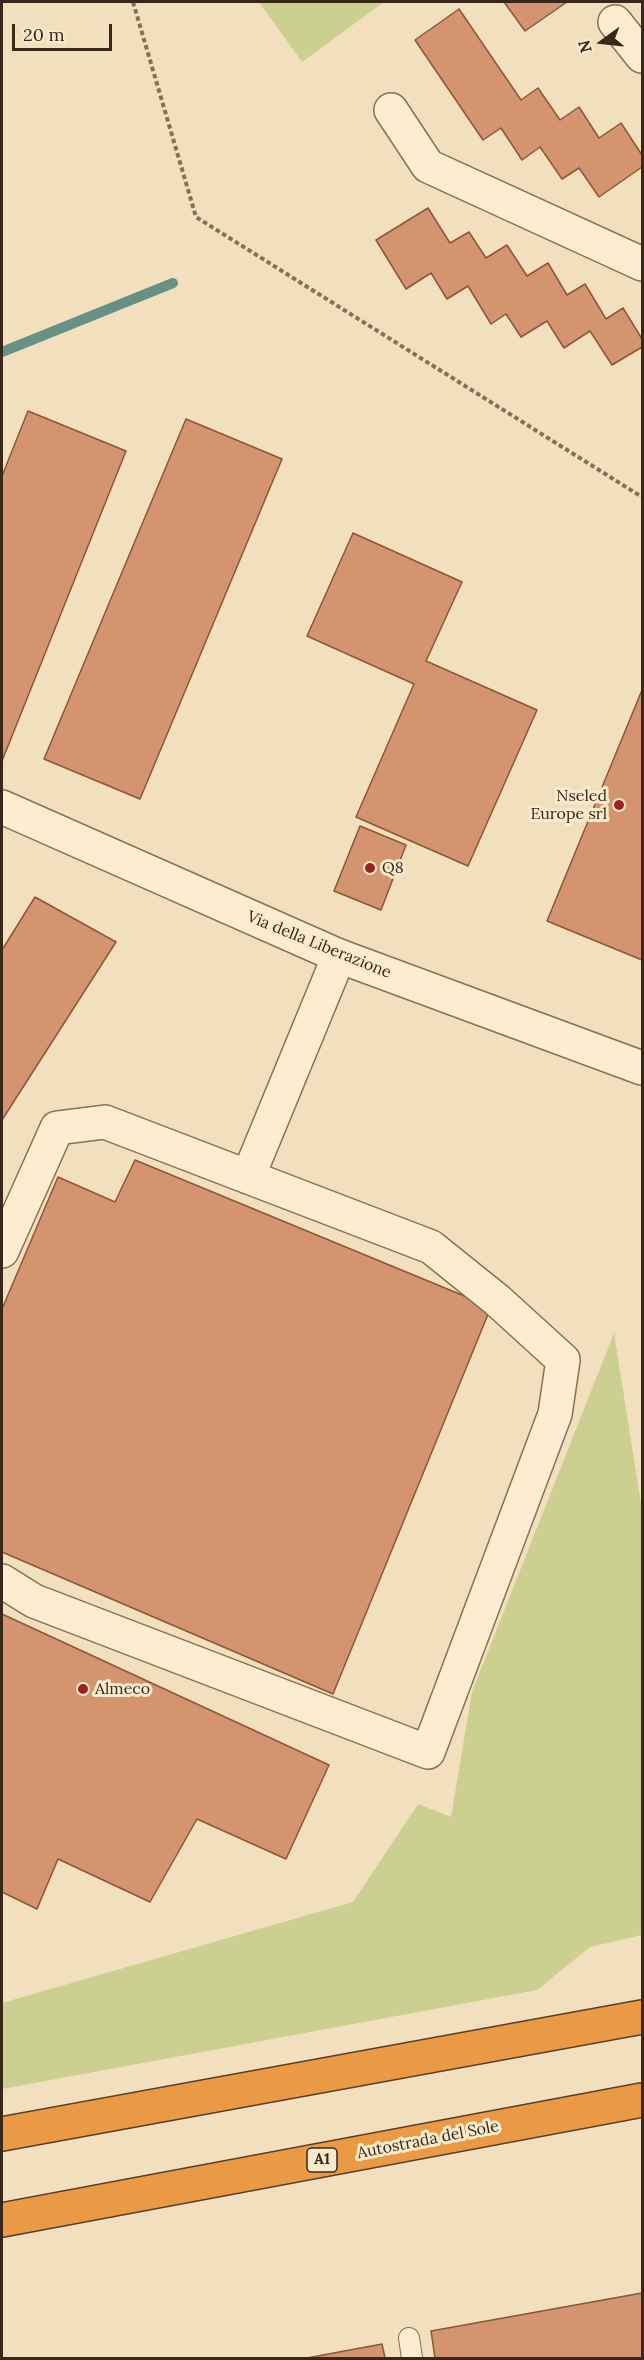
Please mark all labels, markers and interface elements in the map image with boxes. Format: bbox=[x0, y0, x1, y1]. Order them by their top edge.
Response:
scale bar bbox=[15, 12, 116, 50]
north arrow bbox=[572, 12, 632, 72]
text: 20 m bbox=[23, 23, 65, 46]
text: N bbox=[573, 38, 596, 55]
place label: Nseled Europe srl bbox=[530, 786, 607, 824]
marker: Nseled Europe srl bbox=[612, 798, 626, 812]
place label: Q8 bbox=[382, 858, 404, 878]
marker: Q8 bbox=[363, 861, 377, 875]
street label: Via della Liberazione bbox=[244, 907, 394, 983]
place label: Almeco bbox=[95, 1679, 150, 1699]
marker: Almeco bbox=[76, 1682, 90, 1696]
street label: Autostrada del Sole bbox=[355, 2117, 501, 2163]
road number: A1 bbox=[307, 2148, 337, 2172]

